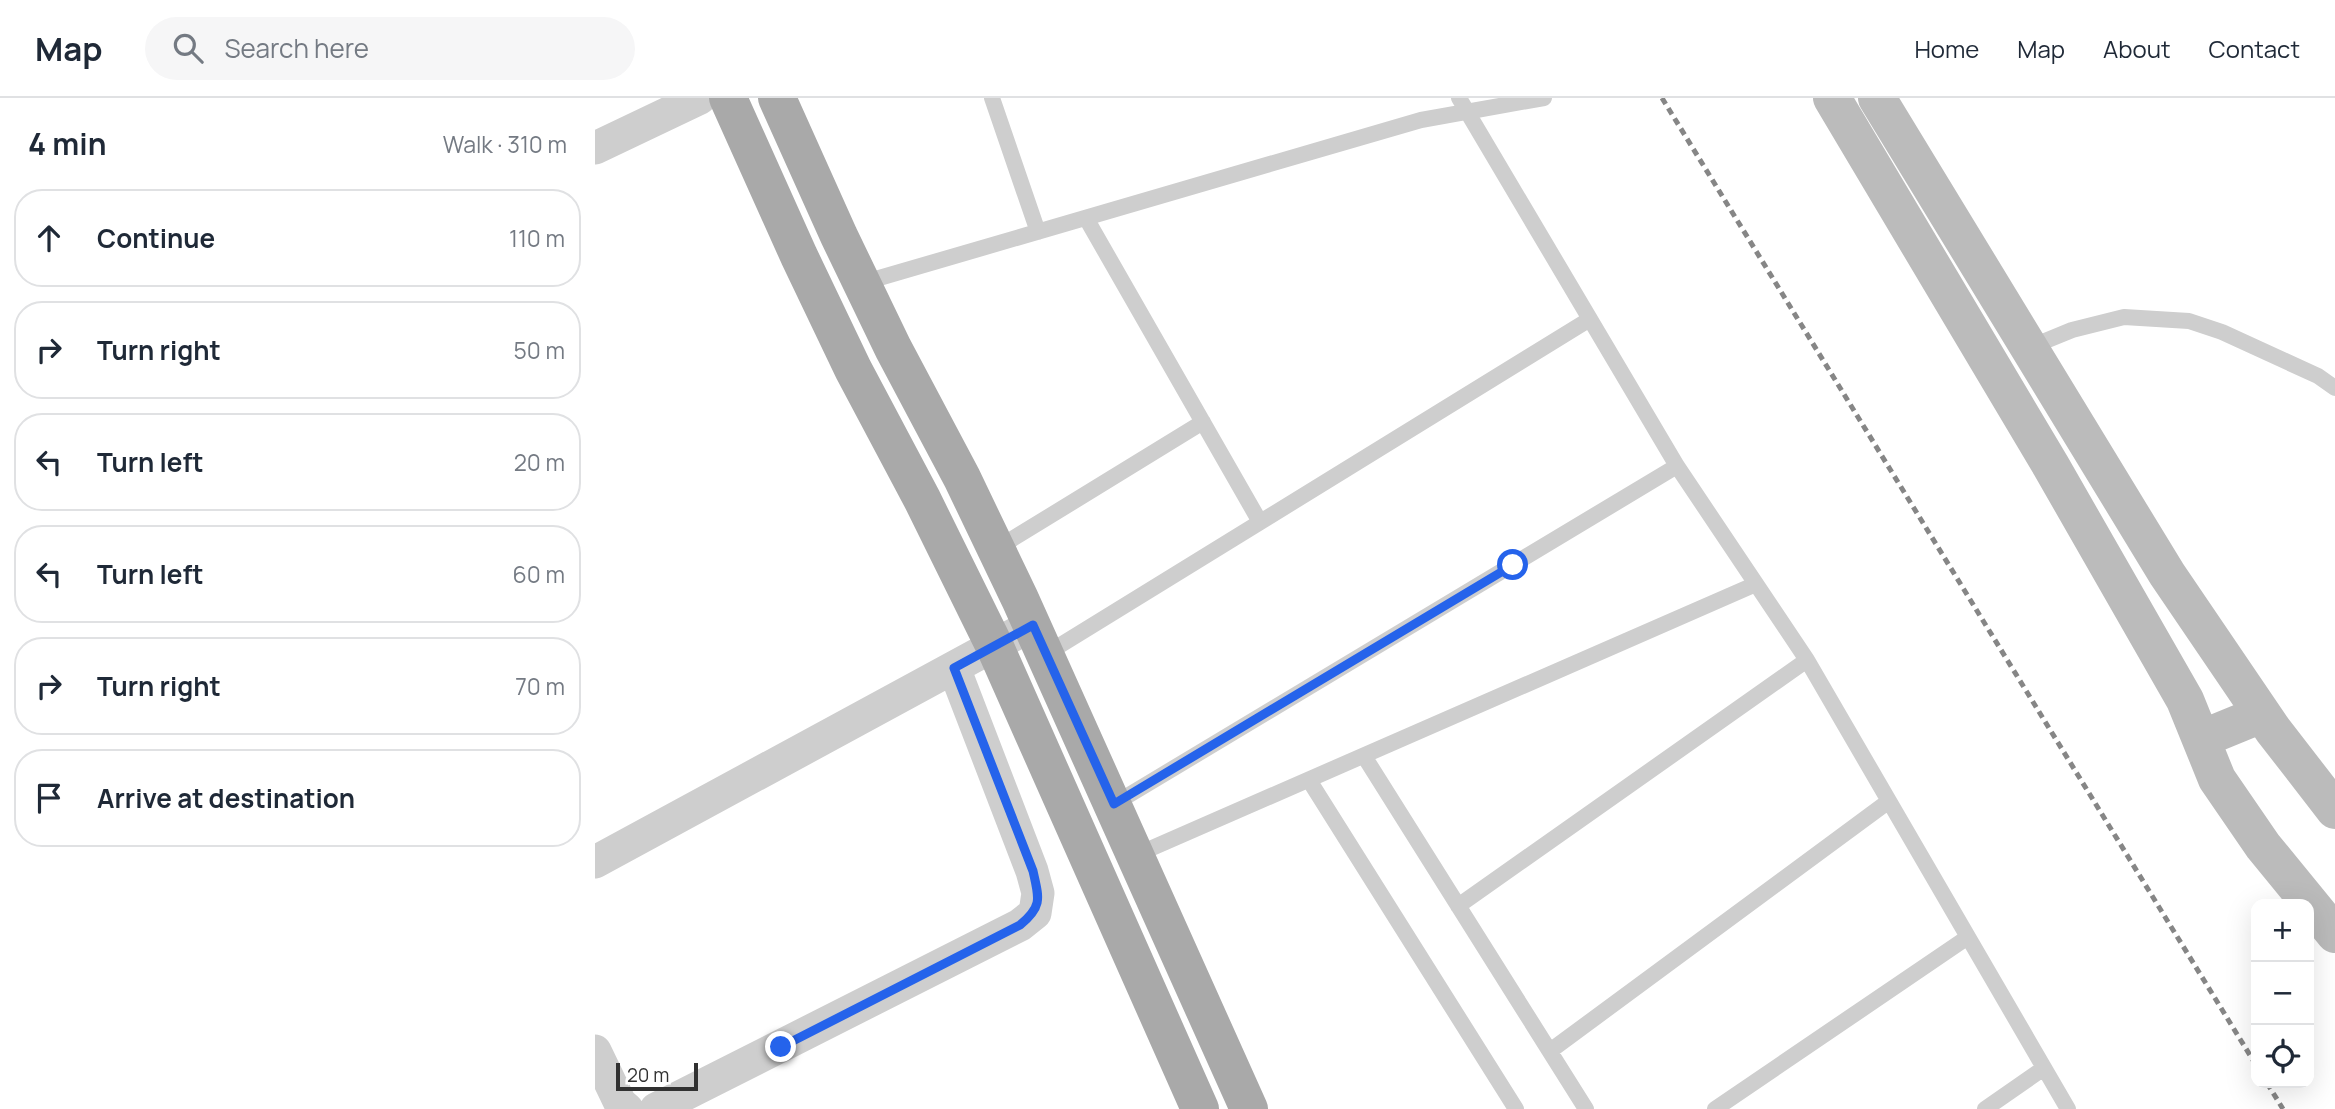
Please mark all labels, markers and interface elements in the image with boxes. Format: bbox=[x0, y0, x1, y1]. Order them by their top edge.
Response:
search box bbox=[145, 17, 635, 80]
text: Map bbox=[35, 26, 103, 71]
icon: search bbox=[169, 29, 207, 67]
text: Search here bbox=[225, 30, 369, 66]
text: Home bbox=[1914, 32, 1979, 65]
text: Map bbox=[2017, 32, 2065, 65]
text: About bbox=[2103, 32, 2171, 65]
text: Contact bbox=[2209, 32, 2300, 65]
text: 4 min bbox=[28, 123, 106, 164]
text: Walk · 310 m bbox=[443, 128, 567, 160]
icon: ahead bbox=[30, 219, 68, 257]
text: Continue bbox=[97, 220, 215, 256]
text: 110 m bbox=[509, 222, 565, 254]
icon: right bbox=[30, 331, 68, 369]
text: Turn right bbox=[97, 332, 221, 368]
text: 50 m bbox=[514, 334, 565, 366]
icon: left bbox=[30, 443, 68, 481]
text: Turn left bbox=[97, 444, 204, 480]
text: 20 m bbox=[514, 446, 565, 478]
route start bbox=[1497, 549, 1528, 580]
icon: left bbox=[30, 555, 68, 593]
text: Turn left bbox=[97, 556, 204, 592]
text: 60 m bbox=[513, 558, 565, 590]
icon: right bbox=[30, 667, 68, 705]
text: Turn right bbox=[97, 668, 221, 704]
text: 70 m bbox=[515, 670, 565, 702]
icon: arrive bbox=[30, 779, 68, 817]
text: Arrive at destination bbox=[97, 780, 355, 816]
map controls bbox=[2251, 899, 2314, 1088]
button: + bbox=[2251, 899, 2314, 962]
button: − bbox=[2251, 962, 2314, 1025]
button: locate bbox=[2251, 1025, 2314, 1088]
route end bbox=[765, 1031, 796, 1062]
scale bar bbox=[616, 1060, 698, 1092]
text: 20 m bbox=[627, 1062, 669, 1088]

